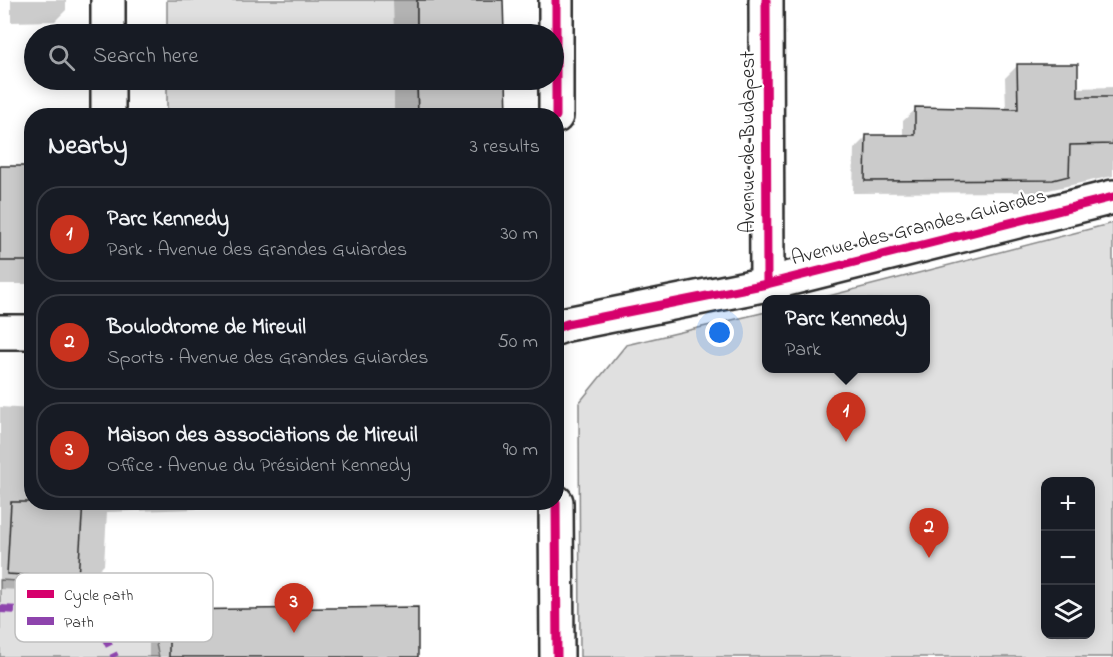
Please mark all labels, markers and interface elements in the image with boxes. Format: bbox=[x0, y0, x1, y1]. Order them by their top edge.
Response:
search box bbox=[24, 24, 564, 90]
icon: search bbox=[45, 41, 78, 74]
text: Search here bbox=[93, 41, 198, 73]
street label: Avenue de Budapest bbox=[734, 51, 764, 233]
text: Nearby bbox=[48, 128, 127, 166]
text: 3 results bbox=[470, 133, 540, 162]
street label: Avenue des Grandes Guiardes bbox=[788, 182, 1050, 274]
text: Parc Kennedy bbox=[107, 204, 229, 236]
text: 1 bbox=[66, 220, 73, 249]
text: 30 m bbox=[501, 220, 538, 249]
text: Park · Avenue des Grandes Guiardes bbox=[107, 236, 407, 265]
popup bbox=[762, 295, 930, 373]
text: Parc Kennedy bbox=[785, 304, 907, 336]
text: Boulodrome de Mireuil bbox=[107, 312, 306, 344]
your location bbox=[705, 318, 734, 347]
text: 2 bbox=[65, 328, 74, 357]
text: 50 m bbox=[497, 328, 538, 357]
text: Park bbox=[785, 336, 821, 365]
text: Sports · Avenue des Grandes Guiardes bbox=[107, 344, 428, 373]
pin: 1 bbox=[826, 392, 866, 442]
text: Maison des associations de Mireuil bbox=[107, 420, 418, 452]
text: 3 bbox=[65, 436, 74, 465]
text: 90 m bbox=[503, 436, 538, 465]
text: Office · Avenue du Président Kennedy bbox=[107, 452, 411, 481]
map controls bbox=[1041, 477, 1095, 639]
button: + bbox=[1041, 477, 1095, 531]
pin: 2 bbox=[910, 508, 948, 558]
button: − bbox=[1041, 531, 1095, 585]
legend bbox=[15, 573, 213, 642]
text: Cycle path bbox=[64, 584, 133, 608]
pin: 3 bbox=[274, 584, 314, 633]
button: layers bbox=[1041, 585, 1095, 639]
text: Path bbox=[64, 611, 94, 635]

